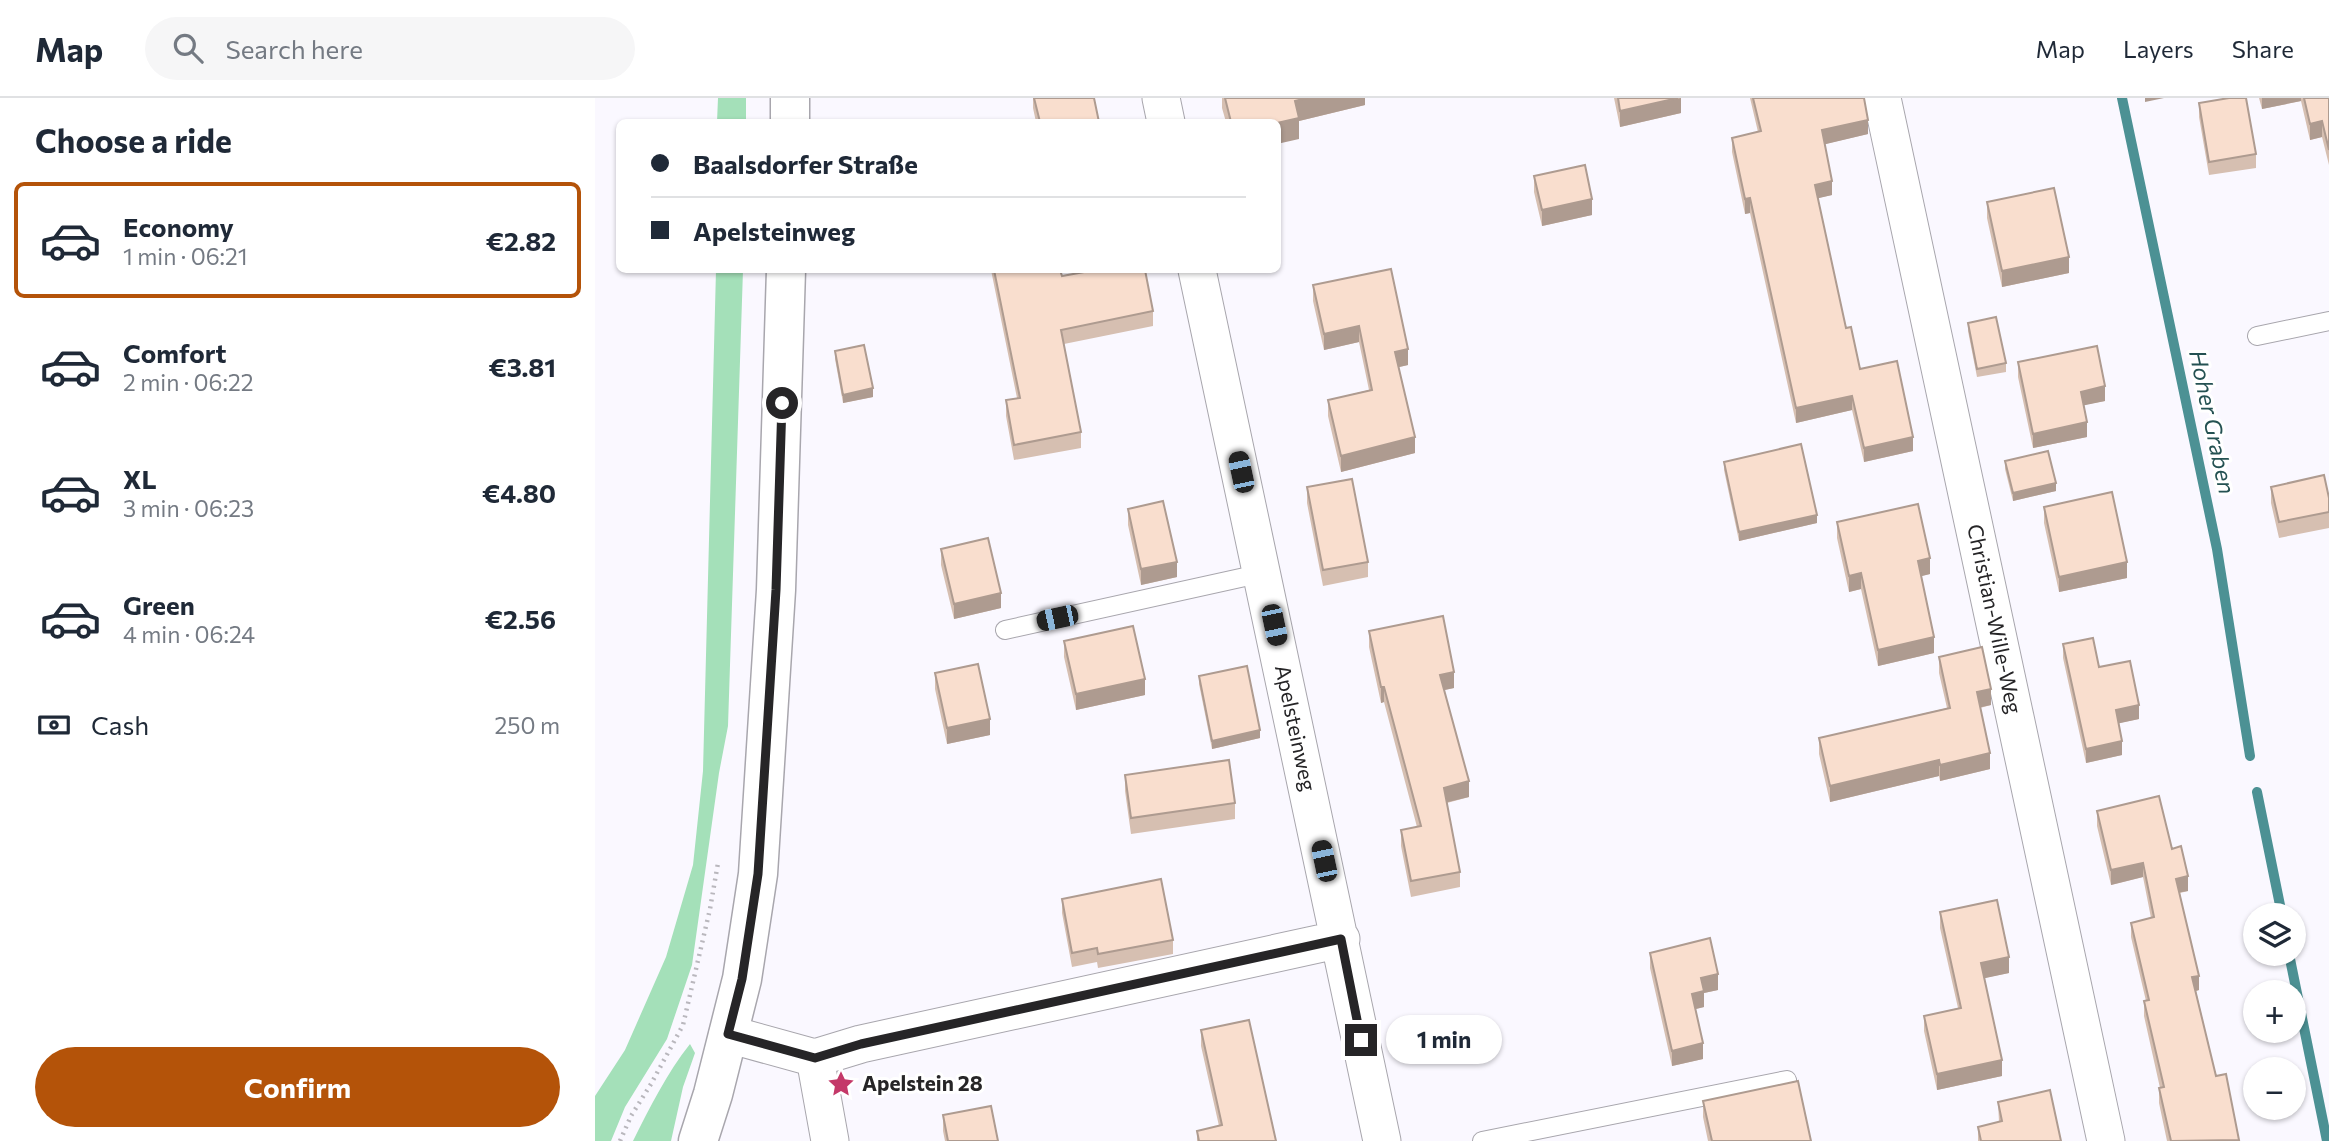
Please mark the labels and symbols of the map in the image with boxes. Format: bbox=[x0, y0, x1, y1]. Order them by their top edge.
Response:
water label: Hoher Graben bbox=[2184, 347, 2242, 496]
route start bbox=[766, 387, 798, 419]
car bbox=[1227, 449, 1256, 495]
street label: Christian-Wille-Weg bbox=[1963, 522, 2028, 716]
car bbox=[1260, 602, 1289, 648]
car bbox=[1035, 603, 1080, 633]
street label: Apelsteinweg bbox=[1271, 662, 1322, 793]
car bbox=[1310, 838, 1339, 884]
callout: 1 min bbox=[1385, 1016, 1501, 1065]
route end bbox=[1345, 1024, 1377, 1056]
place icon: Apelstein 28 bbox=[826, 1069, 856, 1099]
place label: Apelstein 28 bbox=[862, 1070, 983, 1095]

